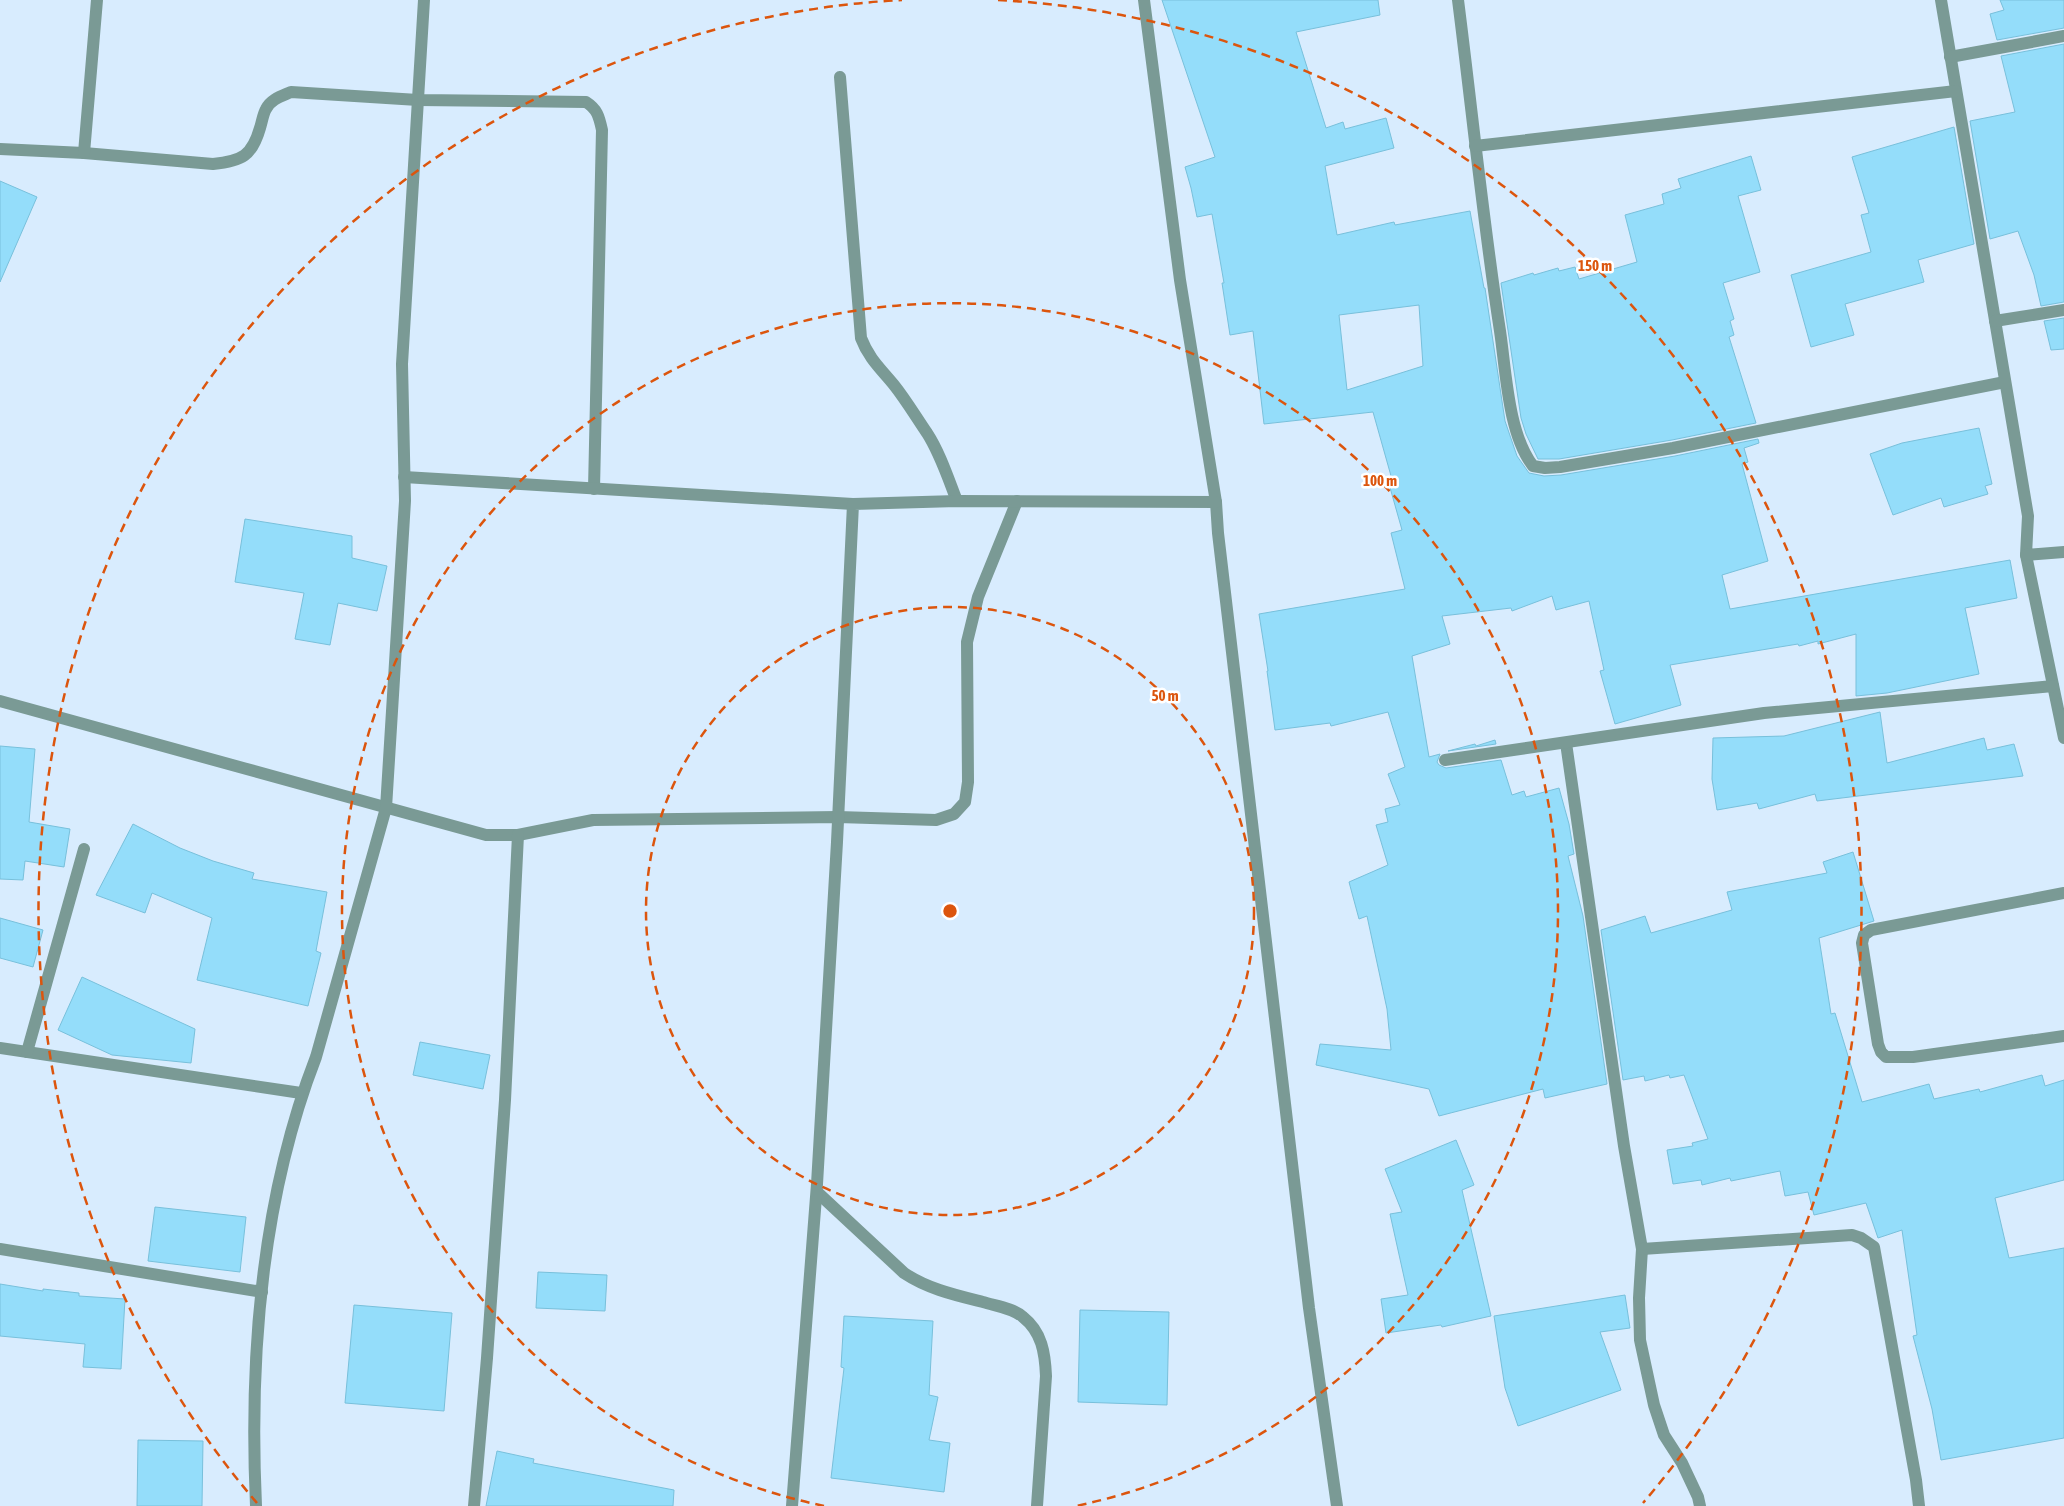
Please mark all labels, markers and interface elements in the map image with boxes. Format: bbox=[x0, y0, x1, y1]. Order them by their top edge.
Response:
text: 150 m bbox=[1578, 257, 1612, 274]
text: 100 m bbox=[1363, 472, 1397, 489]
text: 50 m bbox=[1152, 687, 1179, 704]
centre of rings bbox=[941, 902, 959, 920]

